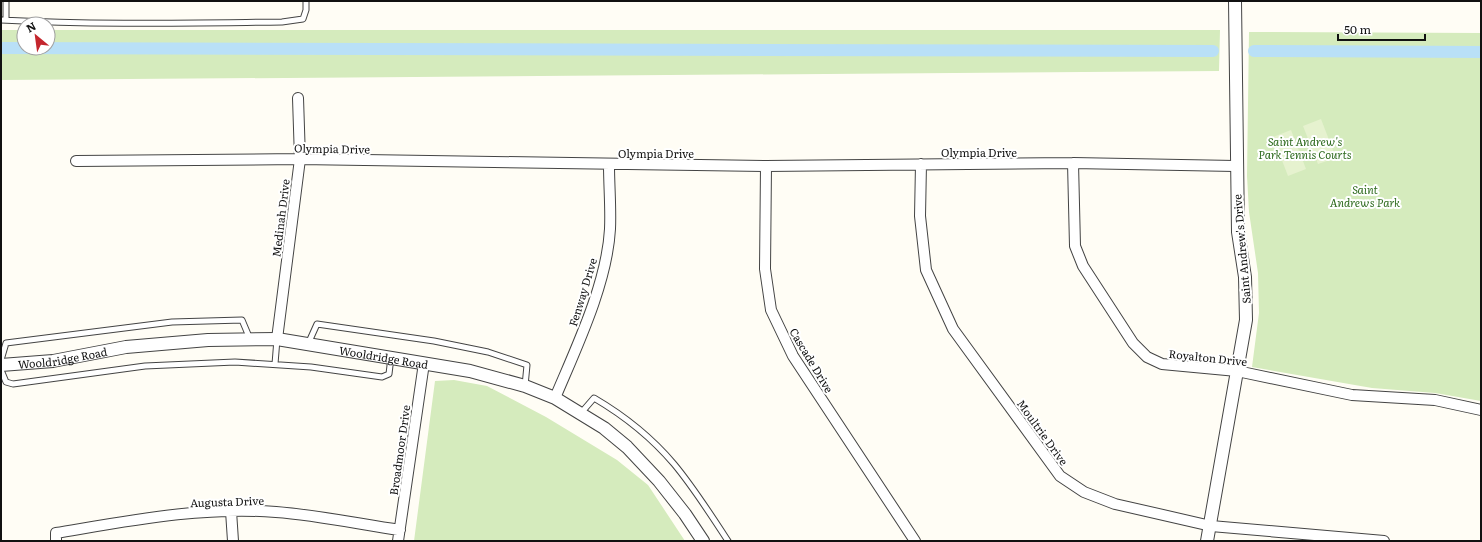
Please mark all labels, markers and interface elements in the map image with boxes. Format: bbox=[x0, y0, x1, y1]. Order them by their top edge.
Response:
north arrow bbox=[16, 16, 56, 56]
scale bar bbox=[1338, 16, 1425, 42]
text: N bbox=[23, 17, 39, 36]
text: 50 m bbox=[1344, 20, 1371, 38]
park label: Saint Andrew's Park Tennis Courts bbox=[1258, 133, 1352, 162]
street label: Olympia Drive bbox=[294, 139, 370, 157]
street label: Olympia Drive bbox=[941, 144, 1017, 160]
street label: Olympia Drive bbox=[618, 145, 694, 161]
street label: Medinah Drive bbox=[267, 178, 293, 258]
park label: Saint Andrews Park bbox=[1330, 181, 1400, 210]
street label: Saint Andrew's Drive bbox=[1228, 193, 1254, 304]
street label: Fenway Drive bbox=[564, 255, 600, 328]
street label: Cascade Drive bbox=[786, 325, 838, 396]
street label: Wooldridge Road bbox=[338, 341, 430, 372]
street label: Wooldridge Road bbox=[17, 343, 109, 372]
street label: Royalton Drive bbox=[1168, 345, 1248, 369]
street label: Moultrie Drive bbox=[1014, 396, 1072, 468]
street label: Broadmoor Drive bbox=[385, 404, 413, 496]
street label: Augusta Drive bbox=[190, 492, 265, 510]

